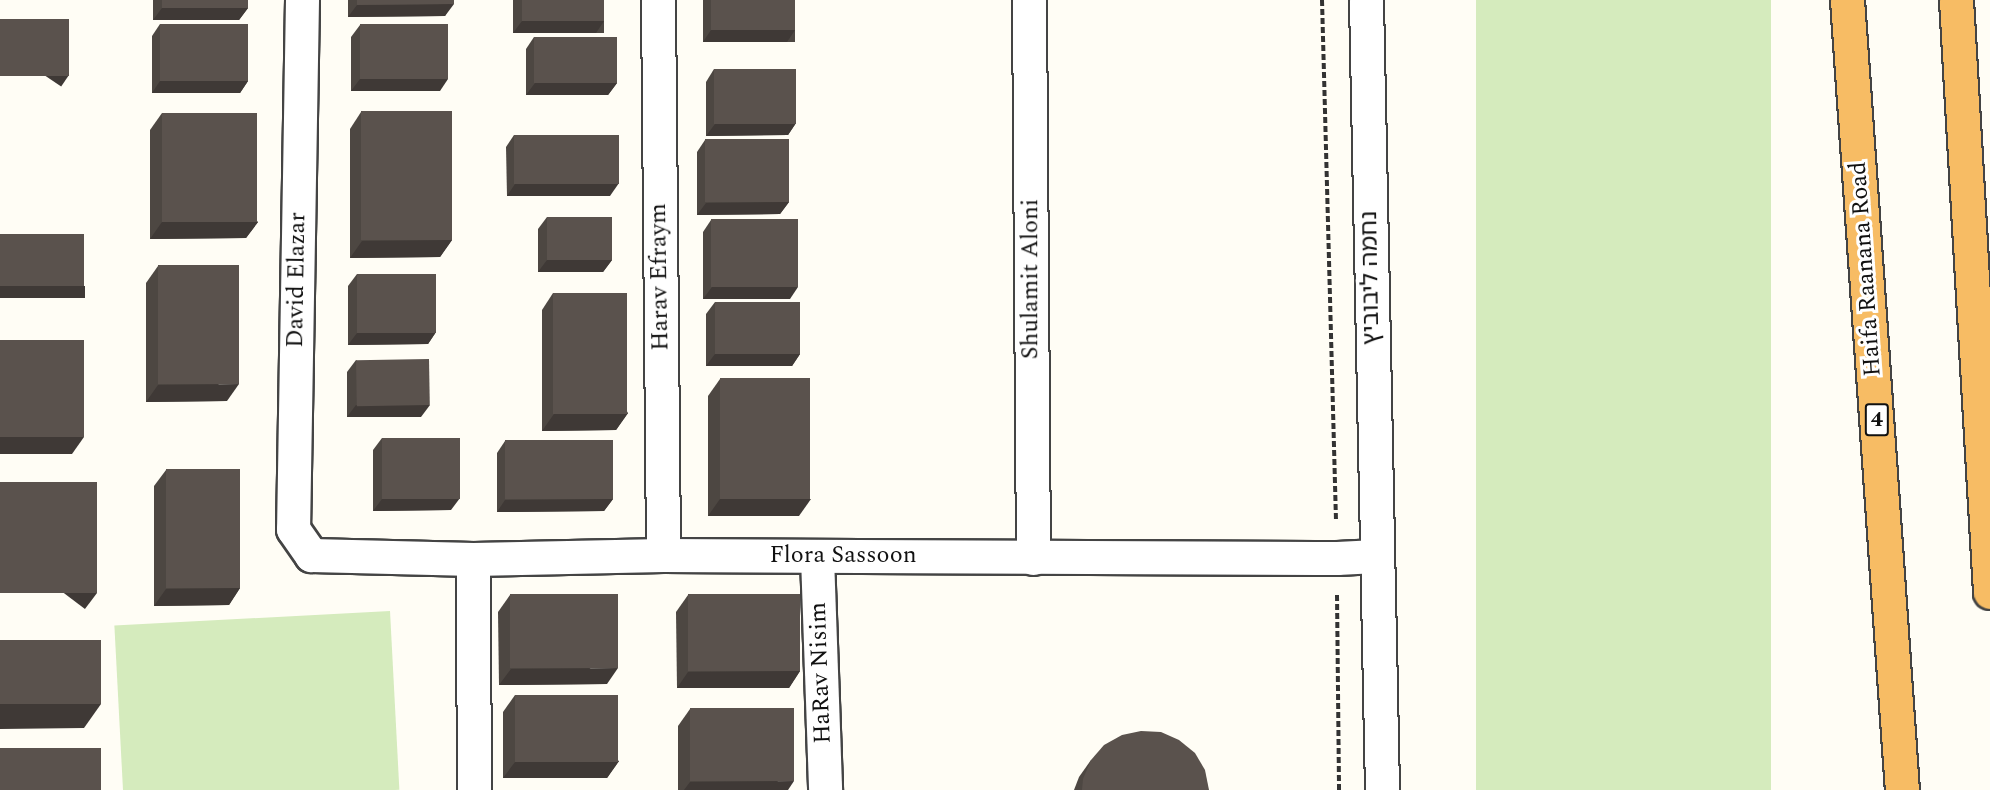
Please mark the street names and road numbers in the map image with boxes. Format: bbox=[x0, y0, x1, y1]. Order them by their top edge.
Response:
street label: Haifa Raanana Road bbox=[1844, 161, 1888, 377]
street label: Shulamit Aloni bbox=[1017, 199, 1045, 359]
street label: Harav Efraym bbox=[644, 203, 676, 351]
street label: נחמה ליבוביץ bbox=[1355, 211, 1387, 345]
street label: David Elazar bbox=[281, 212, 313, 348]
road number: 4 bbox=[1864, 401, 1890, 439]
street label: Flora Sassoon bbox=[769, 542, 917, 570]
street label: HaRav Nisim bbox=[804, 602, 838, 744]

